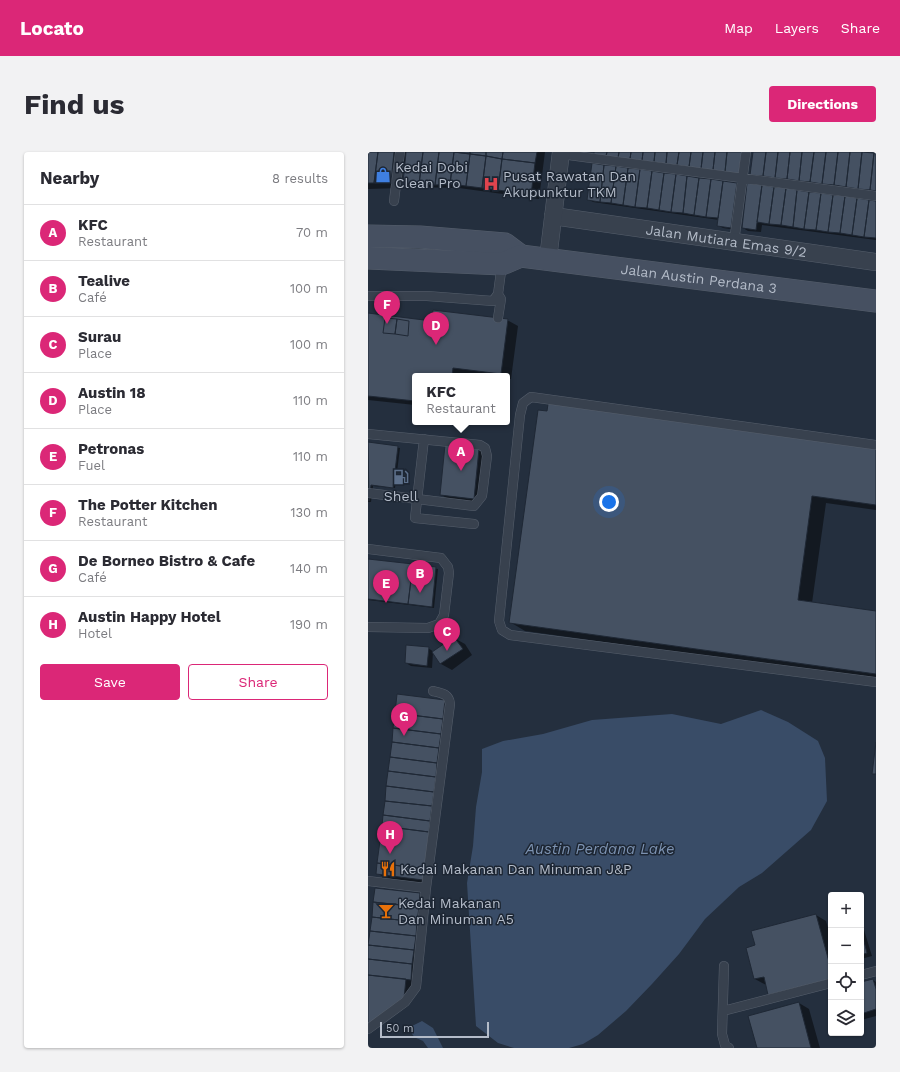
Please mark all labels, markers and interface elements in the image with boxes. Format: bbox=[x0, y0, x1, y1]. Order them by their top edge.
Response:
text: Locato bbox=[20, 17, 84, 40]
text: Map bbox=[724, 20, 753, 36]
text: Layers bbox=[775, 20, 819, 36]
text: Share bbox=[841, 20, 880, 36]
button: Directions bbox=[769, 86, 876, 122]
text: Find us bbox=[24, 88, 124, 121]
place label: Kedai Dobi Clean Pro bbox=[395, 159, 468, 191]
shop icon: Kedai Dobi Clean Pro bbox=[374, 166, 392, 184]
text: Nearby bbox=[40, 168, 99, 188]
place label: Pusat Rawatan Dan Akupunktur TKM bbox=[503, 168, 636, 200]
text: 8 results bbox=[272, 171, 328, 186]
hospital icon: Pusat Rawatan Dan Akupunktur TKM bbox=[482, 175, 500, 193]
text: KFC bbox=[78, 216, 108, 234]
street label: Jalan Mutiara Emas 9/2 bbox=[645, 221, 808, 260]
text: A bbox=[49, 225, 57, 240]
text: 70 m bbox=[296, 225, 328, 240]
text: Restaurant bbox=[78, 234, 148, 249]
street label: Jalan Austin Perdana 3 bbox=[620, 261, 778, 296]
text: Tealive bbox=[78, 272, 130, 290]
text: B bbox=[49, 281, 57, 296]
text: 100 m bbox=[290, 281, 328, 296]
text: Café bbox=[78, 290, 107, 305]
pin: F bbox=[374, 291, 400, 324]
pin: D bbox=[423, 312, 449, 345]
text: Surau bbox=[78, 328, 121, 346]
text: C bbox=[49, 337, 57, 352]
text: 100 m bbox=[290, 337, 328, 352]
text: Place bbox=[78, 346, 112, 361]
popup bbox=[412, 373, 510, 425]
text: KFC bbox=[426, 383, 456, 401]
text: Austin 18 bbox=[78, 384, 146, 402]
text: D bbox=[48, 393, 58, 408]
text: 110 m bbox=[293, 393, 328, 408]
text: Restaurant bbox=[426, 401, 496, 416]
text: Place bbox=[78, 402, 112, 417]
pin: A bbox=[448, 438, 474, 471]
text: Petronas bbox=[78, 440, 144, 458]
text: E bbox=[49, 449, 57, 464]
text: 110 m bbox=[293, 449, 328, 464]
text: Fuel bbox=[78, 458, 105, 473]
fuel station icon: Shell bbox=[392, 468, 410, 486]
place label: Shell bbox=[384, 488, 419, 504]
your location bbox=[599, 492, 619, 512]
text: The Potter Kitchen bbox=[78, 496, 218, 514]
text: F bbox=[49, 505, 57, 520]
text: 130 m bbox=[290, 505, 328, 520]
text: Restaurant bbox=[78, 514, 148, 529]
text: De Borneo Bistro & Cafe bbox=[78, 552, 255, 570]
pin: B bbox=[407, 560, 433, 593]
text: G bbox=[48, 561, 58, 576]
text: 140 m bbox=[290, 561, 328, 576]
text: Café bbox=[78, 570, 107, 585]
pin: E bbox=[373, 570, 399, 603]
text: Austin Happy Hotel bbox=[78, 608, 221, 626]
text: H bbox=[48, 617, 58, 632]
text: 190 m bbox=[290, 617, 328, 632]
pin: C bbox=[434, 618, 460, 651]
text: Hotel bbox=[78, 626, 112, 641]
button: Save bbox=[40, 664, 180, 700]
button: Share bbox=[188, 664, 328, 700]
pin: G bbox=[391, 703, 417, 736]
pin: H bbox=[377, 821, 403, 854]
water label: Austin Perdana Lake bbox=[524, 840, 675, 858]
restaurant icon: Kedai Makanan Dan Minuman J&P bbox=[379, 860, 397, 878]
place label: Kedai Makanan Dan Minuman J&P bbox=[400, 861, 631, 877]
map controls bbox=[828, 892, 864, 1036]
button: + bbox=[828, 892, 864, 928]
place label: Kedai Makanan Dan Minuman A5 bbox=[398, 895, 514, 927]
bar icon: Kedai Makanan Dan Minuman A5 bbox=[377, 902, 395, 920]
button: − bbox=[828, 928, 864, 964]
button: locate bbox=[828, 964, 864, 1000]
button: layers bbox=[828, 1000, 864, 1036]
scale bar bbox=[380, 1020, 489, 1039]
text: 50 m bbox=[386, 1022, 413, 1035]

